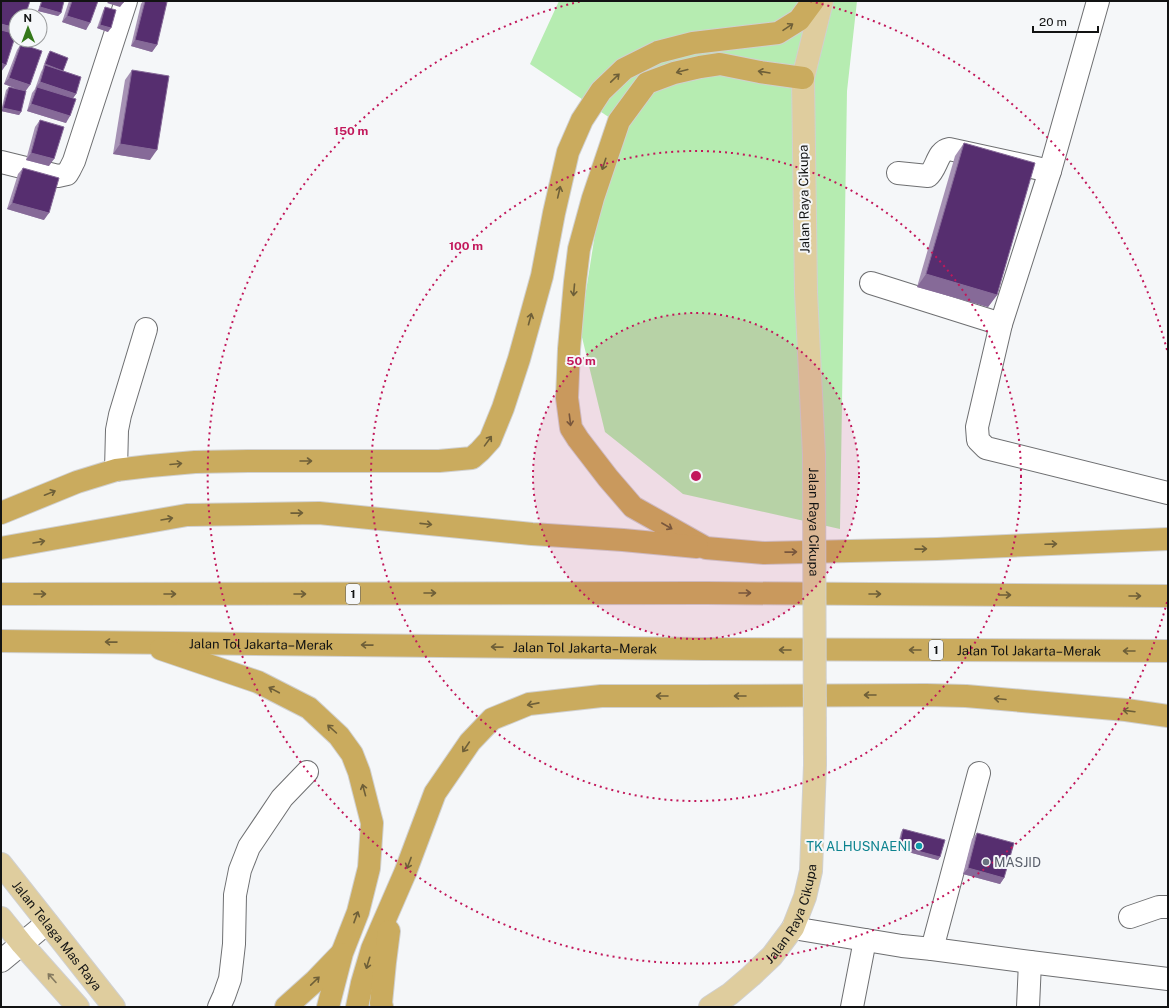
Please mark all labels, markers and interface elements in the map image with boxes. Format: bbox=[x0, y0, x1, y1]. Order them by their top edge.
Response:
north arrow bbox=[8, 8, 48, 48]
scale bar bbox=[1033, 8, 1098, 34]
text: N bbox=[23, 12, 32, 24]
text: 20 m bbox=[1039, 15, 1067, 29]
one-way arrow bbox=[782, 23, 793, 31]
one-way arrow bbox=[676, 68, 689, 76]
one-way arrow bbox=[758, 68, 771, 76]
one-way arrow bbox=[610, 73, 620, 83]
text: 150 m bbox=[334, 124, 368, 138]
street label: Jalan Raya Cikupa bbox=[796, 145, 812, 253]
one-way arrow bbox=[600, 158, 607, 171]
one-way arrow bbox=[555, 186, 563, 199]
text: 100 m bbox=[449, 239, 483, 253]
one-way arrow bbox=[571, 283, 578, 296]
one-way arrow bbox=[527, 313, 534, 326]
text: 50 m bbox=[566, 354, 596, 368]
one-way arrow bbox=[566, 413, 574, 426]
one-way arrow bbox=[484, 436, 492, 447]
one-way arrow bbox=[299, 457, 312, 465]
one-way arrow bbox=[169, 460, 182, 467]
street label: Jalan Raya Cikupa bbox=[807, 468, 822, 576]
centre of rings bbox=[689, 469, 703, 483]
one-way arrow bbox=[44, 488, 56, 496]
one-way arrow bbox=[290, 509, 303, 517]
one-way arrow bbox=[160, 515, 173, 523]
one-way arrow bbox=[420, 520, 433, 527]
one-way arrow bbox=[661, 523, 673, 530]
one-way arrow bbox=[33, 538, 46, 546]
one-way arrow bbox=[1044, 540, 1057, 547]
one-way arrow bbox=[914, 545, 927, 553]
one-way arrow bbox=[784, 548, 797, 556]
road number: 1 bbox=[346, 584, 360, 604]
one-way arrow bbox=[423, 589, 436, 597]
one-way arrow bbox=[738, 589, 751, 597]
one-way arrow bbox=[33, 590, 46, 598]
one-way arrow bbox=[163, 590, 176, 598]
one-way arrow bbox=[293, 590, 306, 598]
one-way arrow bbox=[868, 590, 881, 598]
one-way arrow bbox=[998, 591, 1011, 599]
one-way arrow bbox=[1128, 592, 1141, 600]
street label: Jalan Tol Jakarta–Merak bbox=[189, 636, 333, 652]
one-way arrow bbox=[105, 638, 118, 646]
street label: Jalan Tol Jakarta–Merak bbox=[513, 639, 657, 656]
road number: 1 bbox=[929, 640, 943, 660]
one-way arrow bbox=[361, 641, 374, 649]
one-way arrow bbox=[491, 643, 504, 651]
street label: Jalan Tol Jakarta–Merak bbox=[957, 643, 1101, 658]
one-way arrow bbox=[779, 646, 792, 653]
one-way arrow bbox=[909, 646, 922, 654]
one-way arrow bbox=[1123, 647, 1136, 655]
one-way arrow bbox=[268, 686, 280, 693]
one-way arrow bbox=[864, 691, 877, 699]
one-way arrow bbox=[656, 692, 669, 700]
one-way arrow bbox=[734, 692, 747, 700]
one-way arrow bbox=[994, 695, 1007, 703]
one-way arrow bbox=[527, 700, 540, 708]
one-way arrow bbox=[1123, 707, 1136, 714]
one-way arrow bbox=[327, 725, 337, 734]
one-way arrow bbox=[462, 742, 470, 753]
one-way arrow bbox=[359, 783, 367, 796]
place label: TK ALHUSNAENI bbox=[806, 839, 911, 854]
marker: TK ALHUSNAENI bbox=[914, 841, 924, 851]
place label: MASJID bbox=[994, 855, 1041, 870]
one-way arrow bbox=[404, 857, 412, 869]
marker: MASJID bbox=[981, 857, 991, 867]
street label: Jalan Raya Cikupa bbox=[762, 864, 819, 966]
street label: Jalan Telaga Mas Raya bbox=[10, 878, 105, 993]
one-way arrow bbox=[353, 910, 360, 923]
one-way arrow bbox=[364, 956, 371, 969]
one-way arrow bbox=[47, 973, 57, 983]
one-way arrow bbox=[310, 976, 320, 986]

